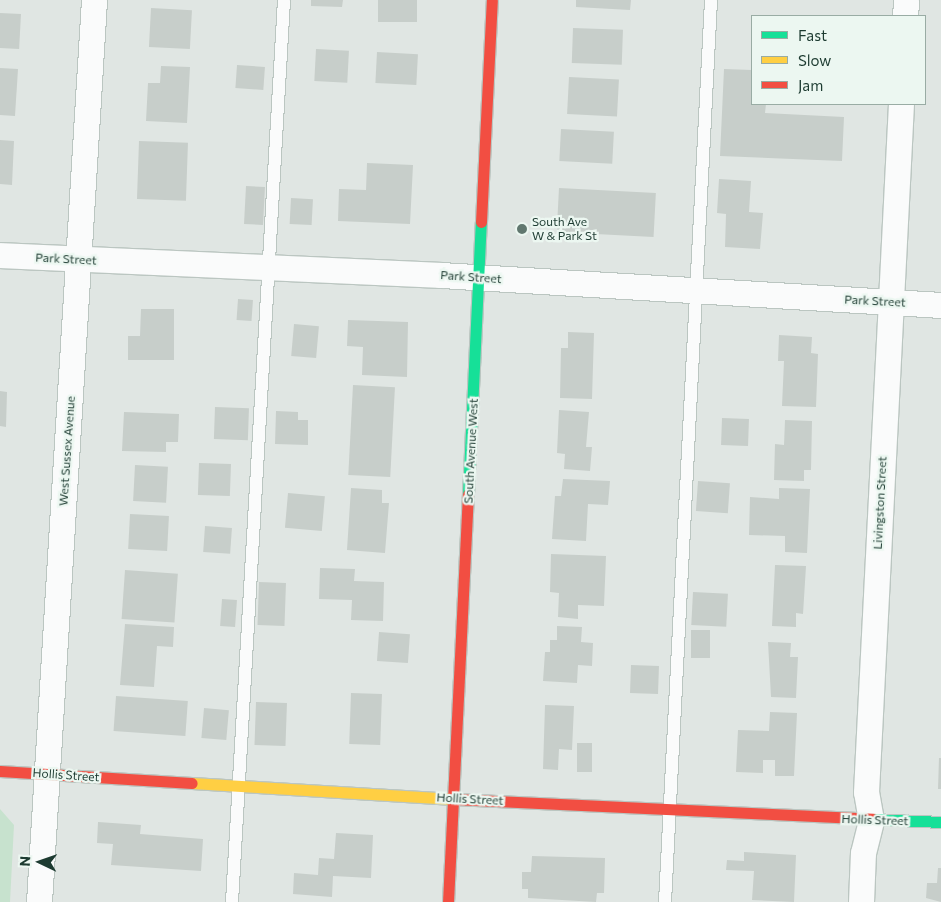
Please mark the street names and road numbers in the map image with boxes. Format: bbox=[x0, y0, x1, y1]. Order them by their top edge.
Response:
street label: Park Street bbox=[35, 250, 97, 268]
street label: Park Street bbox=[440, 268, 502, 286]
street label: Park Street bbox=[844, 292, 906, 310]
street label: West Sussex Avenue bbox=[56, 396, 78, 506]
street label: South Avenue West bbox=[461, 398, 481, 504]
street label: Livingston Street bbox=[870, 456, 890, 550]
street label: Hollis Street bbox=[32, 765, 100, 785]
street label: Hollis Street bbox=[436, 790, 504, 808]
street label: Hollis Street bbox=[841, 812, 909, 828]

